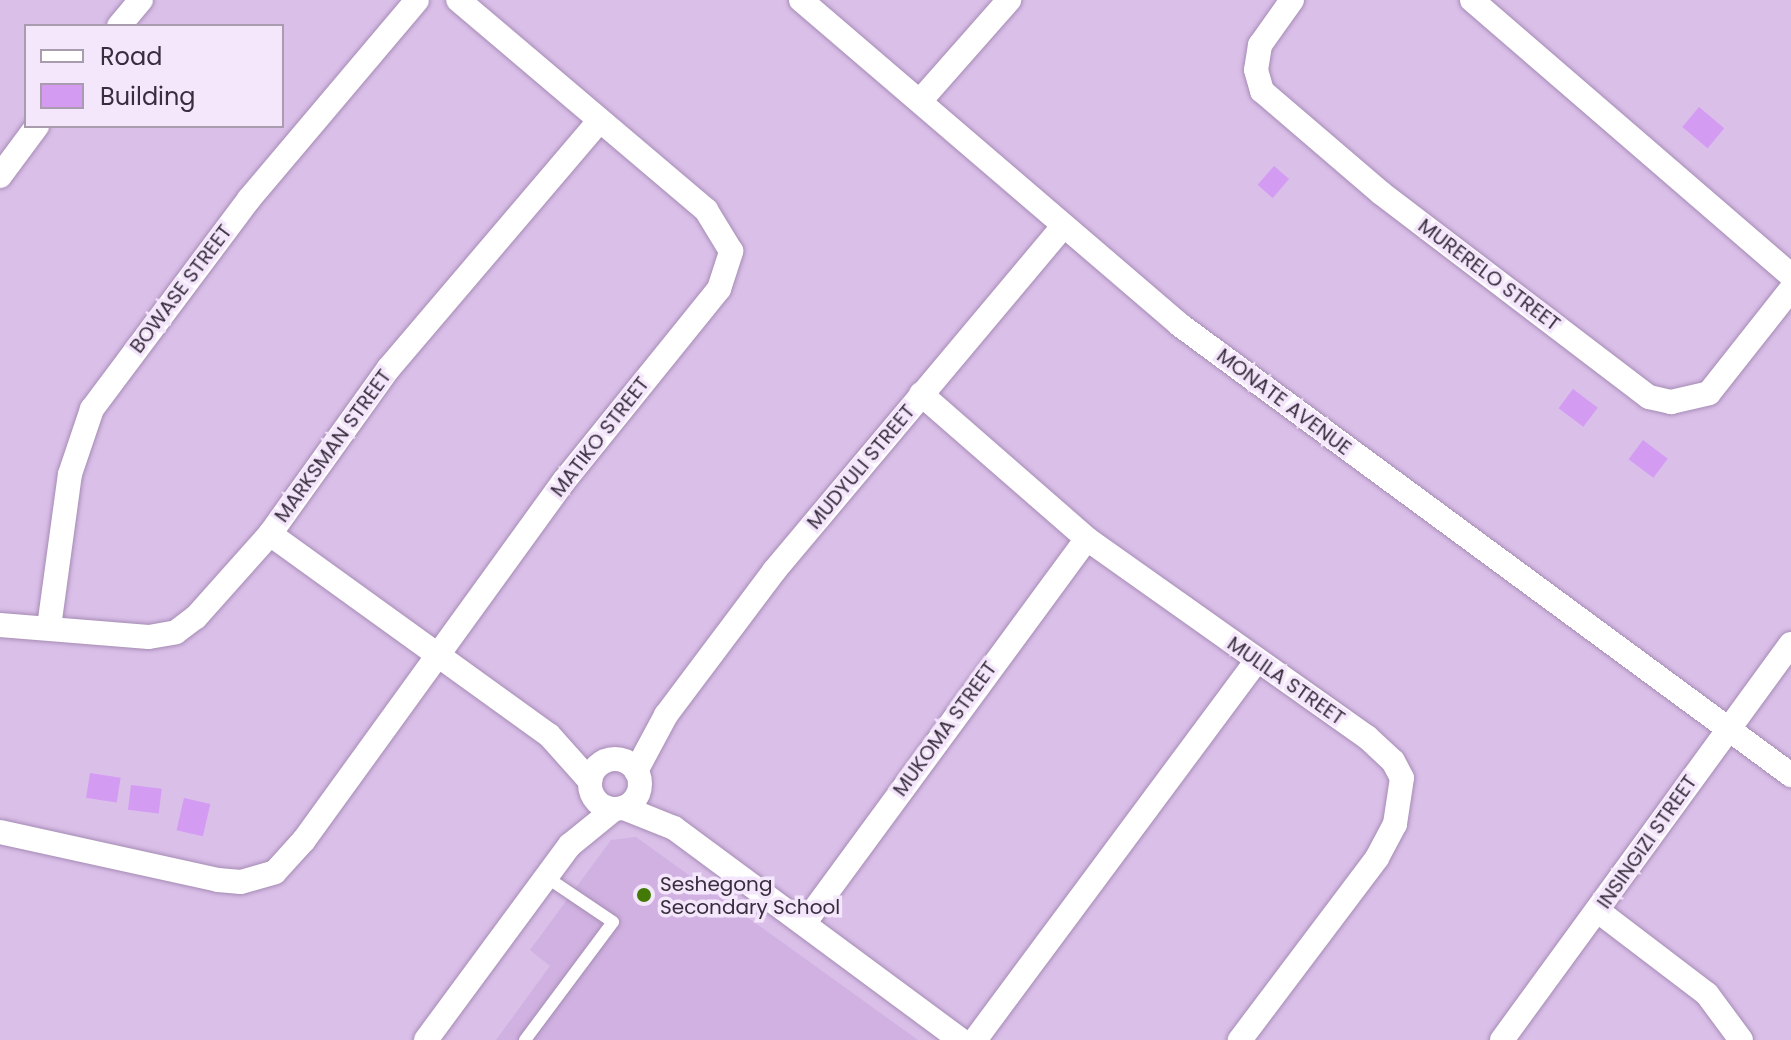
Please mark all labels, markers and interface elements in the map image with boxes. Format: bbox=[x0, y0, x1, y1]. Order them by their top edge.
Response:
legend bbox=[24, 24, 284, 128]
text: Road bbox=[100, 40, 162, 73]
text: Building bbox=[100, 80, 196, 113]
street label: MURERELO STREET bbox=[1413, 214, 1565, 336]
street label: BOWASE STREET bbox=[125, 220, 237, 358]
street label: MONATE AVENUE bbox=[1212, 344, 1356, 460]
street label: MARKSMAN STREET bbox=[270, 365, 396, 527]
street label: MATIKO STREET bbox=[546, 372, 654, 502]
street label: MUDYULI STREET bbox=[802, 400, 920, 534]
street label: MULILA STREET bbox=[1223, 632, 1349, 730]
street label: MUKOMA STREET bbox=[888, 657, 1002, 801]
street label: INSINGIZI STREET bbox=[1592, 771, 1702, 913]
place label: Seshegong Secondary School bbox=[660, 872, 840, 919]
marker: Seshegong Secondary School bbox=[635, 886, 653, 904]

